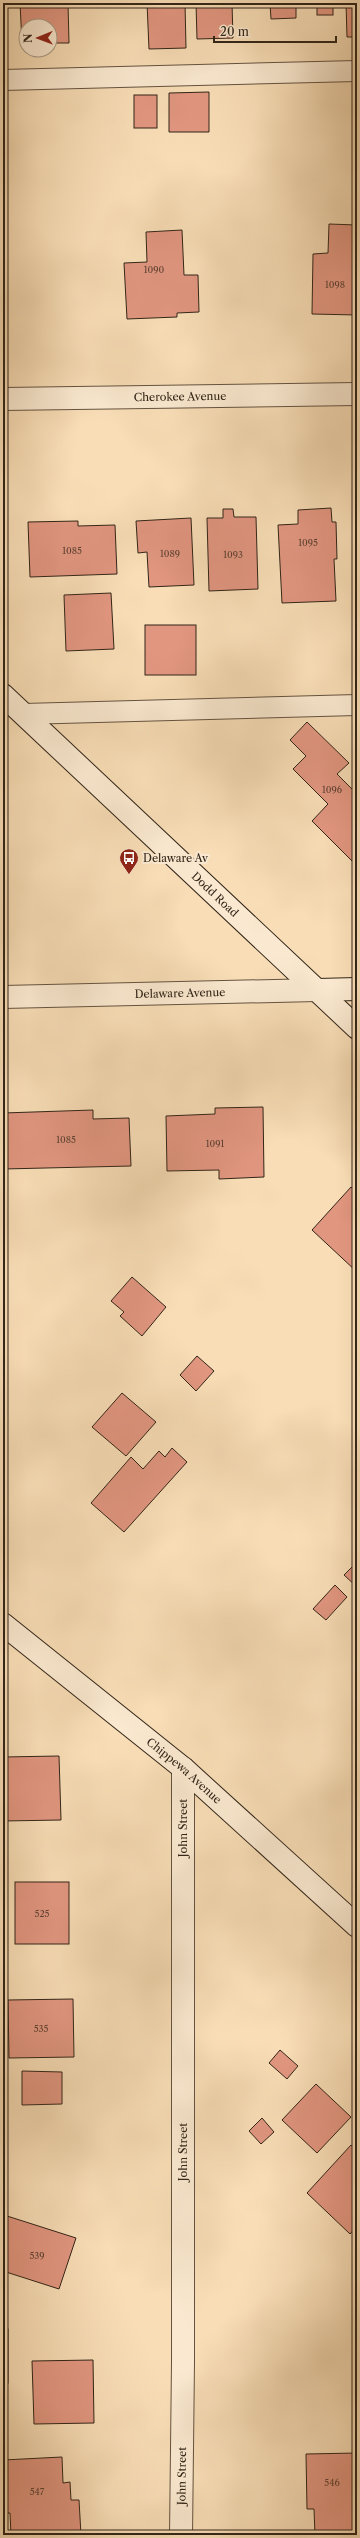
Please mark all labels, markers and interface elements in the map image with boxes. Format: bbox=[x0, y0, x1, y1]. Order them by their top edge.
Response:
north arrow bbox=[18, 18, 58, 58]
scale bar bbox=[214, 18, 336, 44]
text: 20 m bbox=[220, 24, 249, 39]
text: N bbox=[21, 33, 35, 43]
house number: 1090 bbox=[144, 264, 165, 275]
house number: 1098 bbox=[325, 279, 345, 290]
street label: Cherokee Avenue bbox=[134, 389, 226, 404]
house number: 1095 bbox=[298, 537, 318, 548]
house number: 1085 bbox=[62, 545, 82, 556]
house number: 1089 bbox=[160, 548, 180, 559]
house number: 1093 bbox=[223, 549, 243, 560]
house number: 1096 bbox=[322, 784, 342, 795]
bus stop icon: Delaware Av bbox=[118, 847, 140, 875]
place label: Delaware Av bbox=[143, 851, 209, 865]
street label: Dodd Road bbox=[189, 869, 242, 920]
street label: Delaware Avenue bbox=[134, 985, 226, 1001]
house number: 1085 bbox=[56, 1134, 76, 1145]
house number: 1091 bbox=[206, 1138, 224, 1149]
street label: Chippewa Avenue bbox=[144, 1735, 225, 1807]
street label: John Street bbox=[176, 1799, 190, 1859]
house number: 525 bbox=[35, 1908, 50, 1919]
house number: 535 bbox=[34, 2023, 48, 2034]
street label: John Street bbox=[176, 2123, 190, 2183]
house number: 539 bbox=[29, 2250, 45, 2261]
street label: John Street bbox=[174, 2447, 189, 2507]
house number: 546 bbox=[324, 2477, 340, 2488]
house number: 547 bbox=[30, 2486, 45, 2497]

